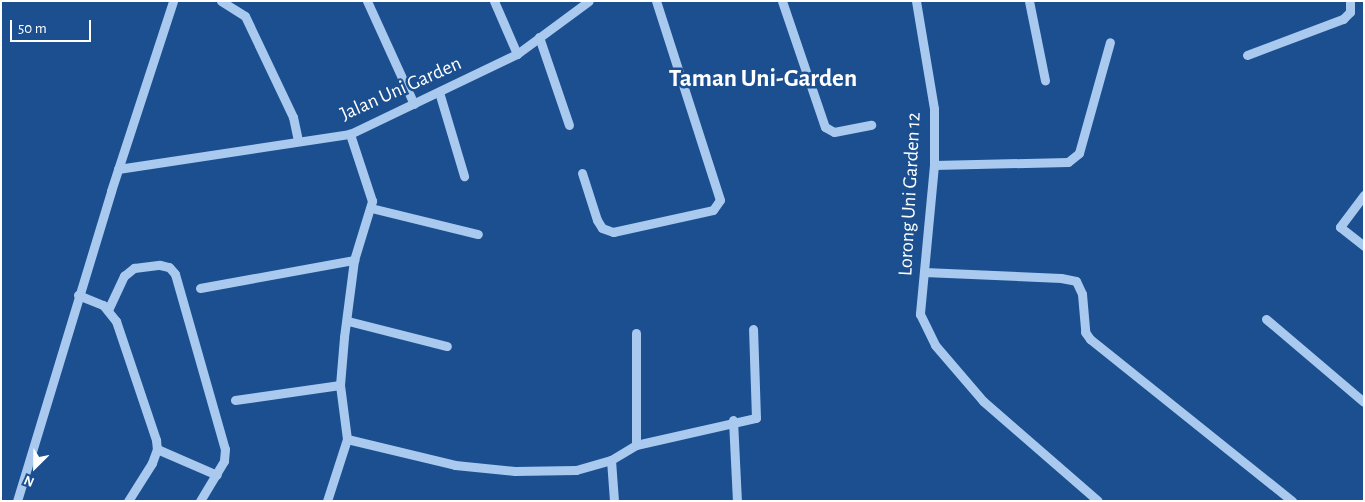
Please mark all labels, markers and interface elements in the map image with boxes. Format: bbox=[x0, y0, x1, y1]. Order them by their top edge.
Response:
scale bar bbox=[12, 10, 94, 42]
text: 50 m bbox=[18, 21, 47, 36]
street label: Jalan Uni Garden bbox=[337, 52, 465, 126]
district label: Taman Uni-Garden bbox=[669, 64, 857, 94]
street label: Lorong Uni Garden 12 bbox=[894, 111, 926, 277]
north arrow bbox=[10, 442, 60, 492]
text: N bbox=[22, 472, 36, 489]

